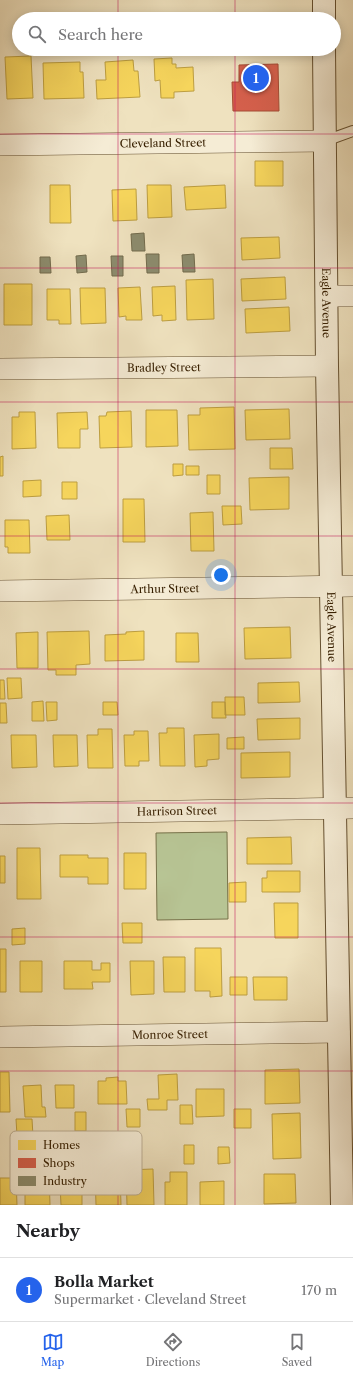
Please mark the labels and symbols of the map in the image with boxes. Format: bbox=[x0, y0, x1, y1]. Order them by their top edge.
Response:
pin: 1 bbox=[243, 63, 269, 93]
street label: Cleveland Street bbox=[120, 135, 206, 151]
street label: Eagle Avenue bbox=[319, 268, 334, 338]
street label: Bradley Street bbox=[127, 360, 201, 375]
your location bbox=[211, 565, 231, 585]
street label: Arthur Street bbox=[129, 581, 200, 596]
street label: Eagle Avenue bbox=[324, 592, 339, 662]
street label: Harrison Street bbox=[137, 803, 217, 819]
street label: Monroe Street bbox=[132, 1027, 208, 1042]
legend bbox=[10, 1131, 142, 1195]
text: Homes bbox=[43, 1138, 80, 1152]
text: Shops bbox=[43, 1156, 75, 1170]
text: Industry bbox=[43, 1174, 88, 1188]

